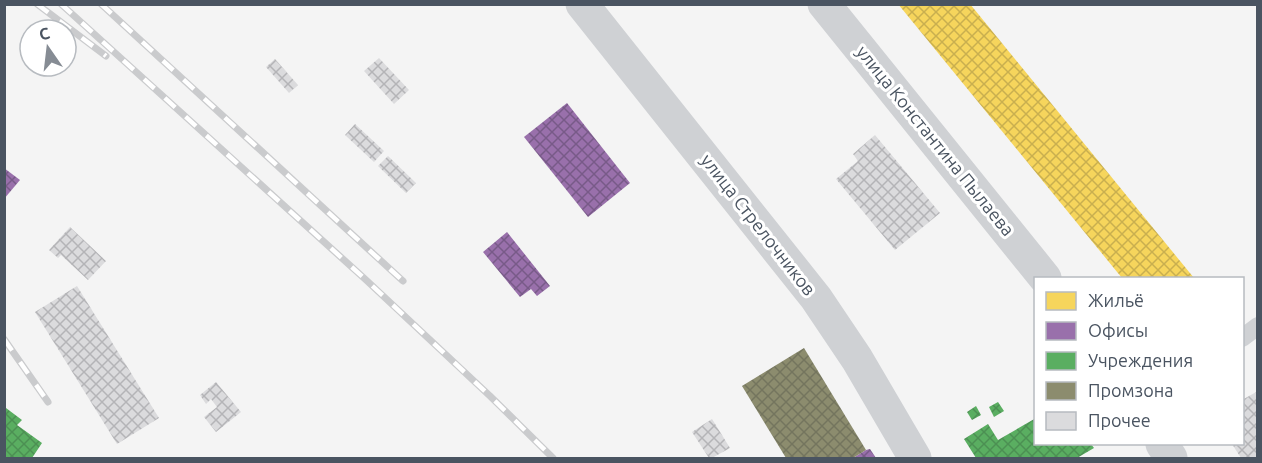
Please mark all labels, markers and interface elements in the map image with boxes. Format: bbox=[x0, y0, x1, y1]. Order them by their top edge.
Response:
north arrow bbox=[18, 18, 78, 78]
text: С bbox=[37, 23, 52, 43]
street label: улица Константина Пылаева bbox=[853, 41, 1019, 239]
street label: улица Стрелочников bbox=[697, 150, 820, 299]
legend bbox=[1034, 277, 1244, 445]
text: Жильё bbox=[1088, 290, 1144, 310]
text: Офисы bbox=[1088, 320, 1148, 340]
text: Учреждения bbox=[1088, 350, 1193, 370]
text: Промзона bbox=[1088, 380, 1173, 400]
text: Прочее bbox=[1088, 410, 1151, 430]

